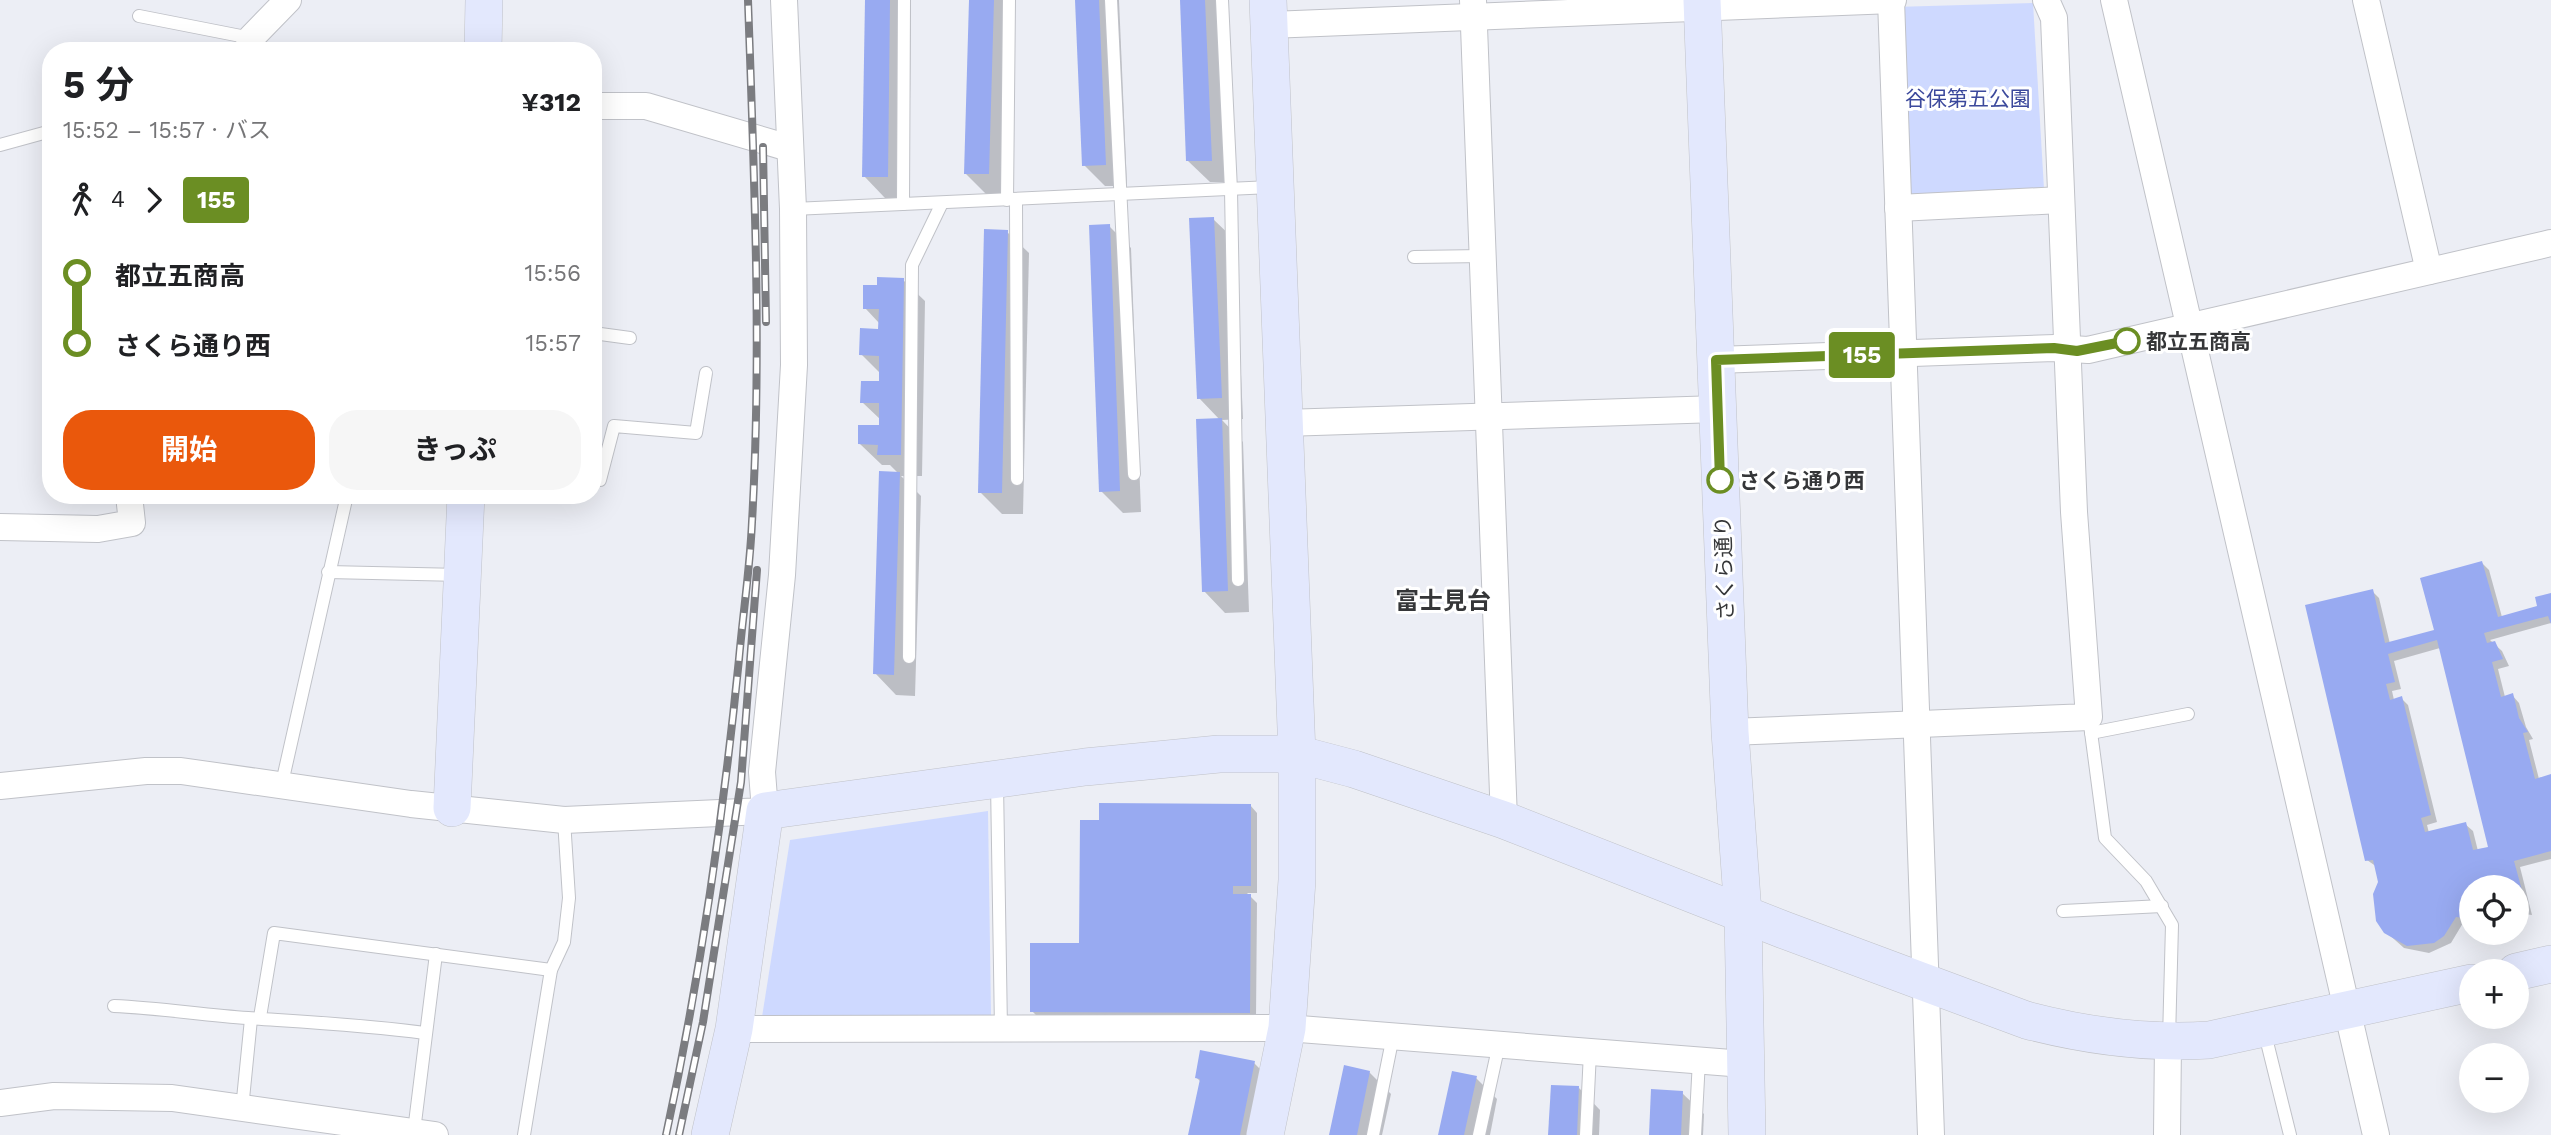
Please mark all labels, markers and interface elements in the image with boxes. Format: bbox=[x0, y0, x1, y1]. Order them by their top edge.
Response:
text: 5 分 bbox=[63, 63, 134, 107]
park label: 谷保第五公園 bbox=[1905, 86, 2031, 111]
text: ¥312 bbox=[522, 87, 581, 117]
text: 15:52 – 15:57 · バス bbox=[63, 117, 271, 144]
icon: walk bbox=[63, 181, 101, 219]
icon: forward bbox=[135, 181, 173, 219]
text: 4 bbox=[111, 186, 125, 213]
text: 155 bbox=[197, 186, 235, 214]
text: 15:56 bbox=[524, 260, 581, 287]
text: 都立五商高 bbox=[115, 261, 245, 291]
marker: 都立五商高 bbox=[2114, 328, 2140, 354]
place label: 都立五商高 bbox=[2146, 329, 2251, 354]
text: 15:57 bbox=[526, 330, 581, 357]
text: さくら通り西 bbox=[115, 331, 271, 361]
line badge: 155 bbox=[1822, 332, 1902, 378]
text: 155 bbox=[1843, 341, 1881, 369]
button: 開始 bbox=[63, 410, 315, 490]
button: きっぷ bbox=[329, 410, 581, 490]
marker: さくら通り西 bbox=[1707, 467, 1733, 493]
place label: さくら通り西 bbox=[1739, 468, 1865, 493]
street label: さくら通り bbox=[1710, 515, 1738, 621]
district label: 富士見台 bbox=[1395, 587, 1491, 615]
map controls bbox=[2459, 875, 2529, 1113]
button: locate bbox=[2459, 875, 2529, 945]
button: + bbox=[2459, 959, 2529, 1029]
button: − bbox=[2459, 1043, 2529, 1113]

